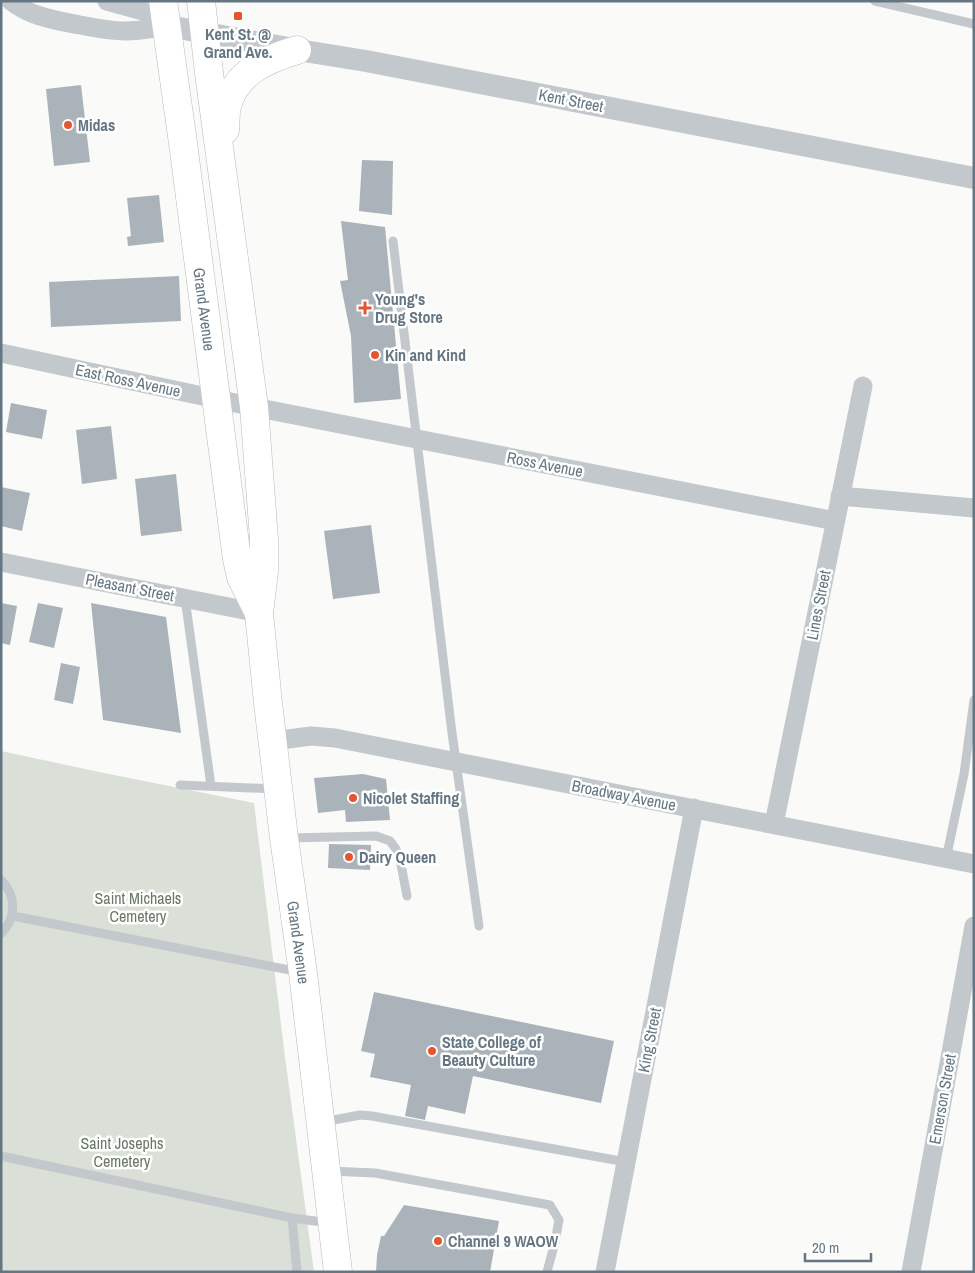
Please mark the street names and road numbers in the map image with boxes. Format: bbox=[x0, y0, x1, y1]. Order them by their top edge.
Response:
street label: Kent Street bbox=[537, 83, 606, 117]
street label: Grand Avenue bbox=[188, 266, 221, 352]
street label: East Ross Avenue bbox=[73, 358, 183, 402]
street label: Ross Avenue bbox=[505, 446, 585, 482]
street label: Pleasant Street bbox=[84, 568, 176, 606]
street label: Lines Street bbox=[800, 568, 836, 642]
street label: Broadway Avenue bbox=[570, 774, 678, 816]
street label: Grand Avenue bbox=[282, 899, 315, 985]
street label: King Street bbox=[632, 1005, 666, 1074]
street label: Emerson Street bbox=[923, 1052, 961, 1146]

